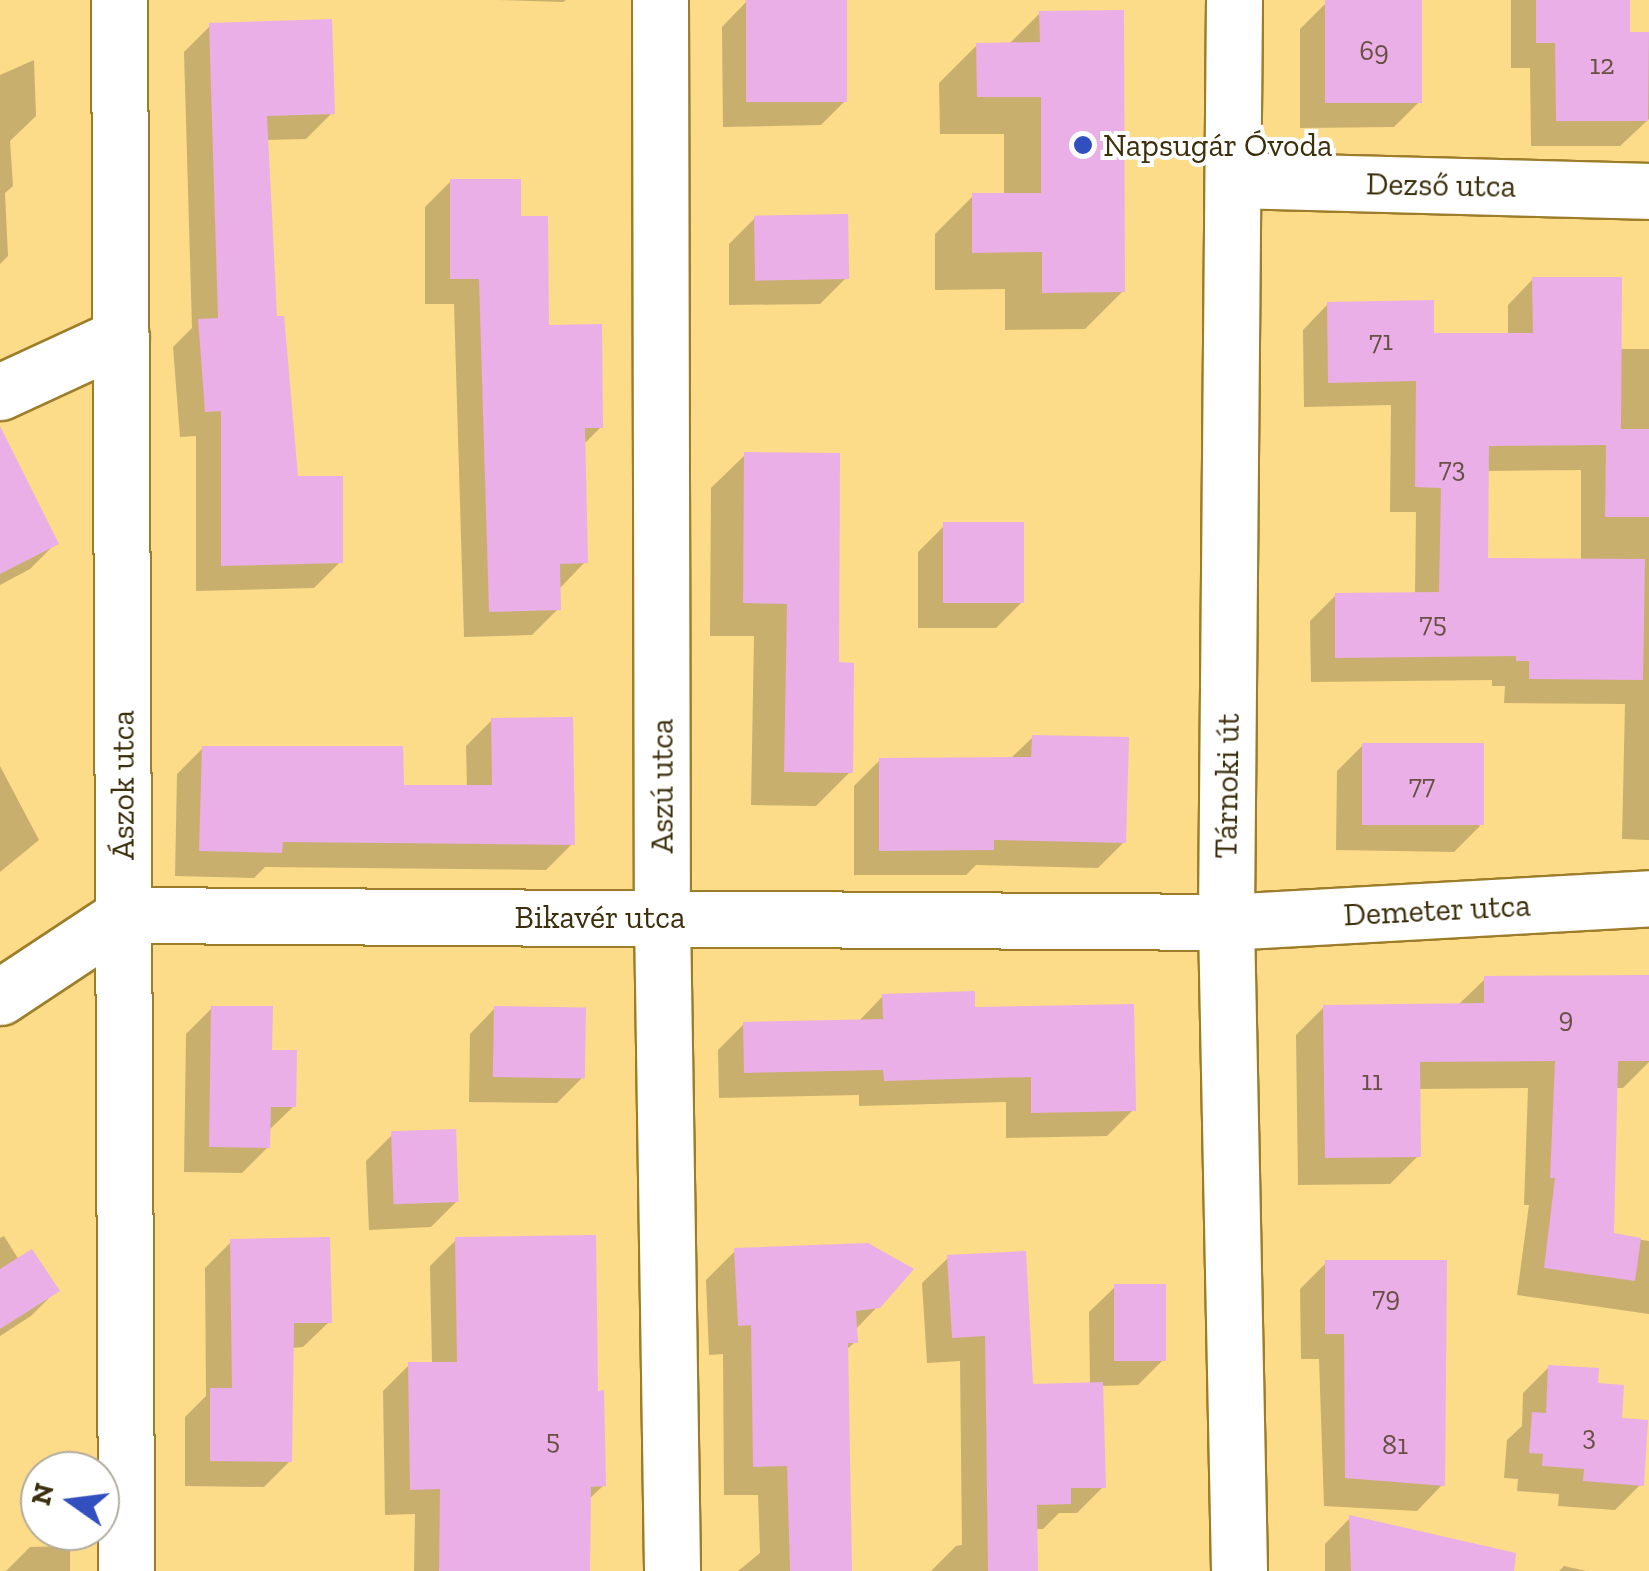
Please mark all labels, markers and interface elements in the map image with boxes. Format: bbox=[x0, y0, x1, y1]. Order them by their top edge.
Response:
house number: 69 bbox=[1359, 34, 1389, 68]
house number: 12 bbox=[1589, 48, 1615, 82]
place label: Napsugár Óvoda bbox=[1103, 126, 1333, 164]
marker: Napsugár Óvoda bbox=[1072, 134, 1094, 156]
street label: Dezső utca bbox=[1366, 164, 1516, 206]
house number: 71 bbox=[1369, 324, 1393, 358]
house number: 73 bbox=[1439, 451, 1465, 485]
house number: 75 bbox=[1419, 606, 1447, 640]
street label: Ászok utca bbox=[104, 710, 142, 860]
street label: Tárnoki út bbox=[1207, 713, 1247, 859]
street label: Aszú utca bbox=[643, 719, 681, 853]
house number: 77 bbox=[1409, 768, 1435, 802]
street label: Demeter utca bbox=[1342, 886, 1532, 934]
street label: Bikavér utca bbox=[514, 898, 686, 936]
house number: 9 bbox=[1559, 1001, 1573, 1035]
house number: 11 bbox=[1361, 1064, 1383, 1098]
house number: 79 bbox=[1372, 1280, 1400, 1314]
house number: 3 bbox=[1582, 1419, 1596, 1453]
house number: 5 bbox=[546, 1423, 560, 1457]
house number: 81 bbox=[1382, 1428, 1408, 1462]
north arrow bbox=[20, 1451, 120, 1551]
text: N bbox=[24, 1480, 61, 1508]

